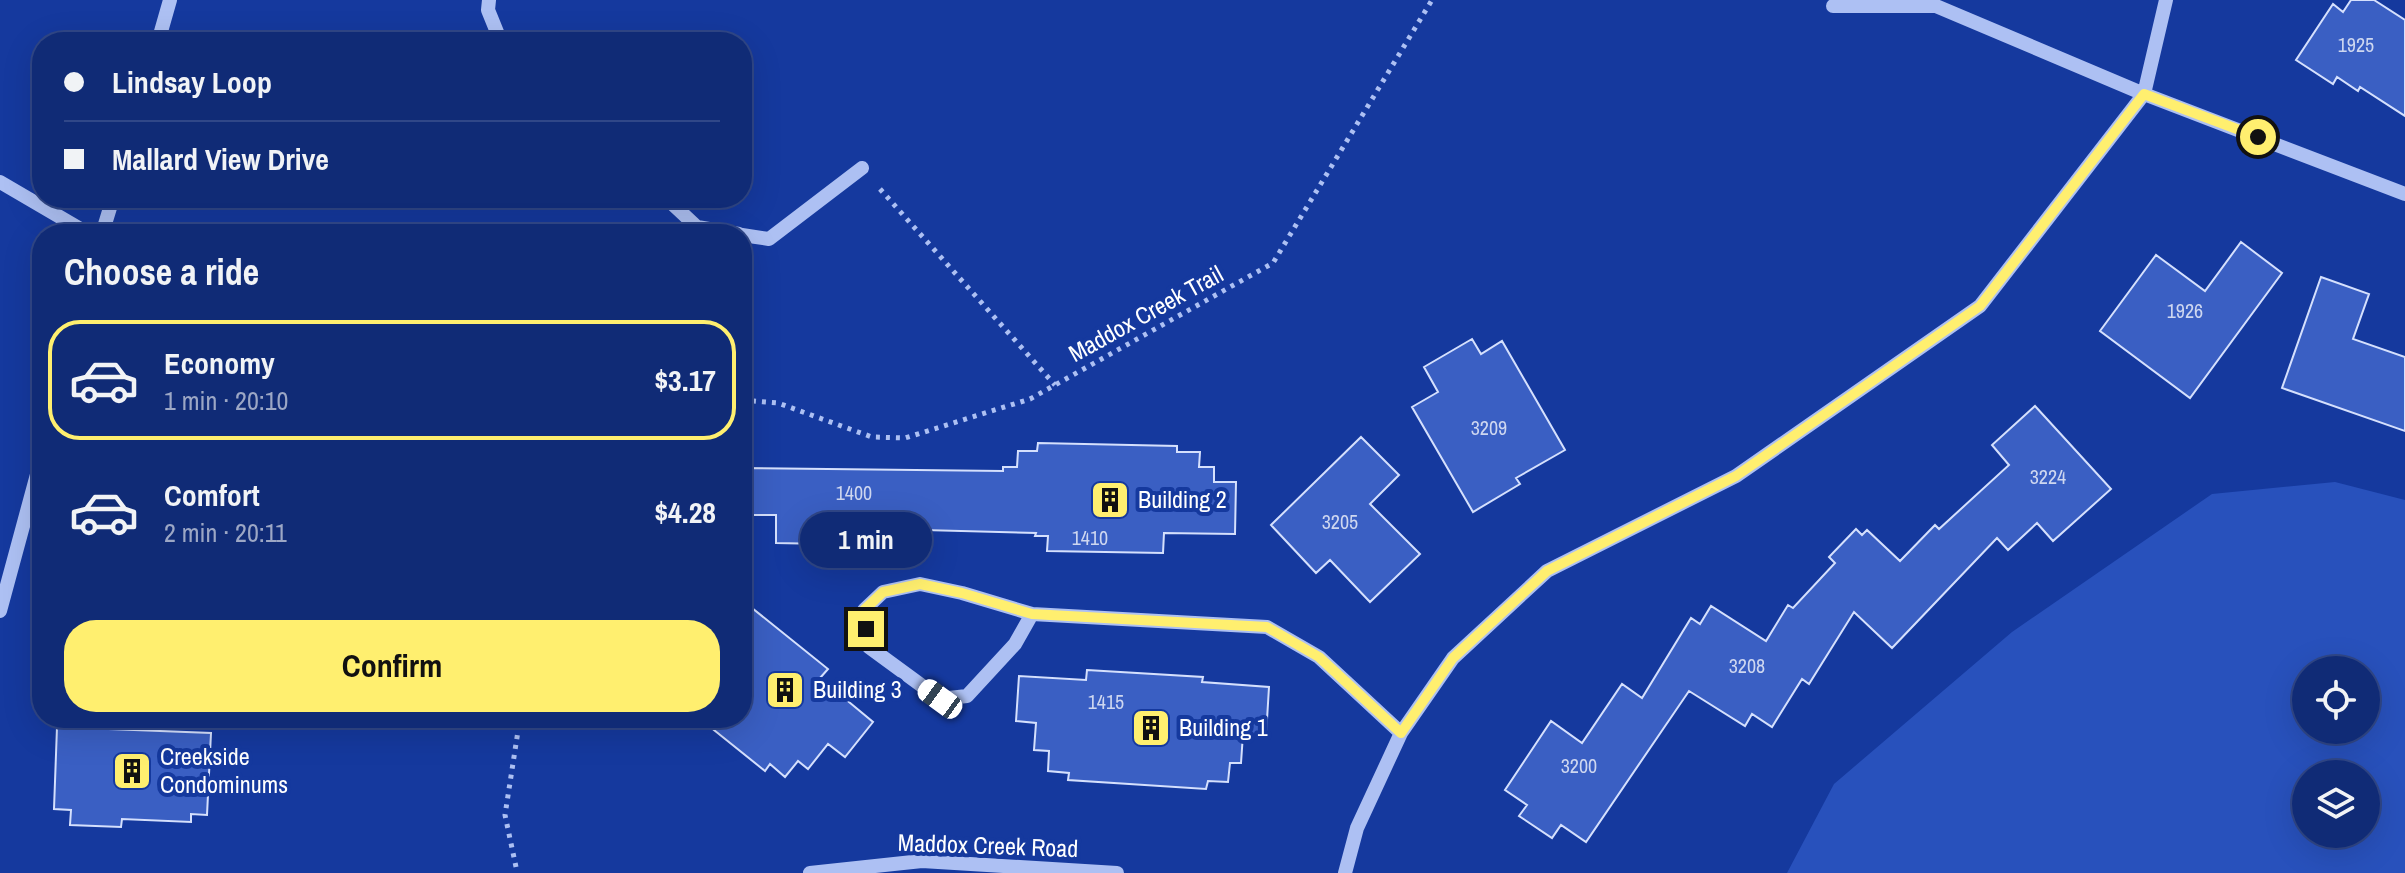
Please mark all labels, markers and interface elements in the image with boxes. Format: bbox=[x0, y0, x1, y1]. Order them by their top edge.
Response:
house number: 1925 bbox=[2338, 31, 2374, 58]
text: Lindsay Loop bbox=[112, 62, 272, 102]
route start bbox=[2240, 119, 2276, 155]
text: Mallard View Drive bbox=[112, 139, 329, 179]
text: Choose a ride bbox=[64, 248, 259, 296]
street label: Maddox Creek Trail bbox=[1063, 257, 1228, 369]
house number: 1926 bbox=[2167, 297, 2203, 324]
text: Economy bbox=[164, 343, 275, 383]
icon: car bbox=[68, 344, 140, 416]
text: $3.17 bbox=[654, 360, 716, 400]
text: 1 min · 20:10 bbox=[164, 383, 288, 418]
house number: 3209 bbox=[1471, 414, 1507, 441]
house number: 3224 bbox=[2030, 463, 2066, 490]
text: Comfort bbox=[164, 475, 260, 515]
icon: car bbox=[68, 476, 140, 548]
house number: 1400 bbox=[836, 479, 872, 506]
building icon: Building 2 bbox=[1089, 479, 1131, 521]
place label: Building 2 bbox=[1138, 483, 1227, 515]
text: $4.28 bbox=[654, 492, 716, 532]
house number: 3205 bbox=[1322, 508, 1358, 535]
callout: 1 min bbox=[800, 513, 932, 569]
text: 2 min · 20:11 bbox=[164, 515, 287, 550]
text: 1 min bbox=[838, 522, 894, 557]
house number: 1410 bbox=[1072, 524, 1108, 551]
route end bbox=[848, 611, 884, 647]
button: Confirm bbox=[64, 620, 720, 712]
house number: 3208 bbox=[1729, 652, 1765, 679]
map controls bbox=[2292, 656, 2380, 848]
button: locate bbox=[2292, 656, 2380, 744]
building icon: Building 3 bbox=[764, 669, 806, 711]
place label: Building 3 bbox=[813, 673, 902, 705]
car bbox=[914, 675, 966, 723]
house number: 1415 bbox=[1088, 688, 1124, 715]
building icon: Building 1 bbox=[1130, 707, 1172, 749]
place label: Building 1 bbox=[1179, 711, 1268, 743]
place label: Creekside Condominums bbox=[160, 740, 288, 800]
building icon: Creekside Condominums bbox=[111, 750, 153, 792]
house number: 3200 bbox=[1561, 752, 1597, 779]
button: layers bbox=[2292, 760, 2380, 848]
street label: Maddox Creek Road bbox=[897, 826, 1079, 864]

